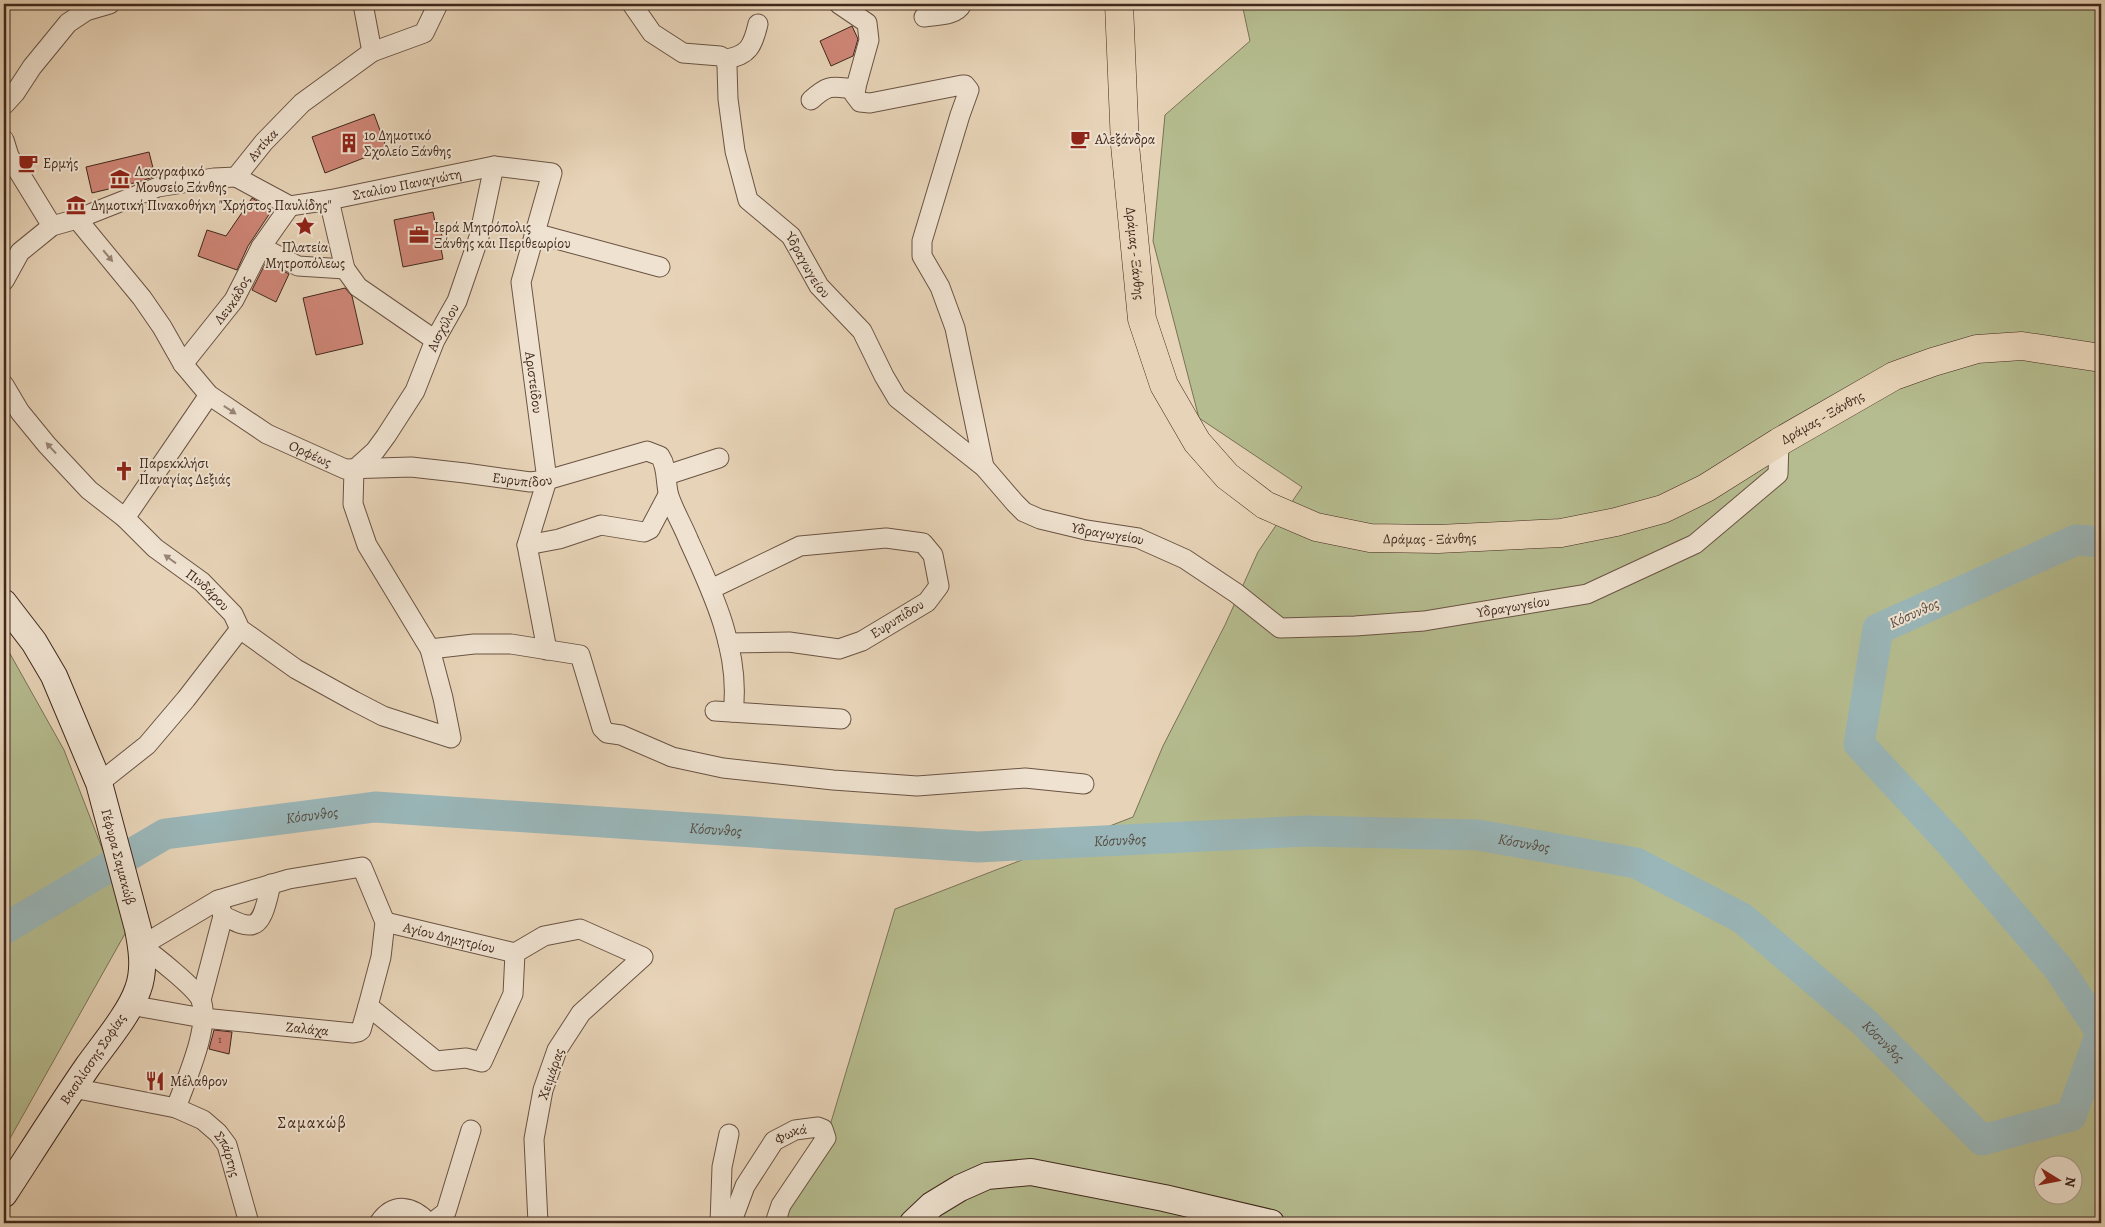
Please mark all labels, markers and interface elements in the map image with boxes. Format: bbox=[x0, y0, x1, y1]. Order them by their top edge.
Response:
street label: Αντίκα bbox=[242, 124, 282, 166]
place label: 1ο Δημοτικό Σχολείο Ξάνθης bbox=[364, 126, 451, 161]
cafe icon: Αλεξάνδρα bbox=[1069, 128, 1091, 150]
place label: Αλεξάνδρα bbox=[1094, 130, 1156, 149]
building icon: 1ο Δημοτικό Σχολείο Ξάνθης bbox=[338, 132, 360, 154]
cafe icon: Ερμής bbox=[17, 152, 39, 174]
place label: Ερμής bbox=[43, 154, 78, 173]
place label: Λαογραφικό Μουσείο Ξάνθης bbox=[134, 162, 227, 197]
street label: Σταλίου Παναγιώτη bbox=[351, 163, 463, 204]
museum icon: Λαογραφικό Μουσείο Ξάνθης bbox=[109, 168, 131, 190]
museum icon: Δημοτική Πινακοθήκη "Χρήστος Παυλίδης" bbox=[65, 194, 87, 216]
place label: Δημοτική Πινακοθήκη "Χρήστος Παυλίδης" bbox=[91, 196, 332, 215]
street label: Δράμας - Ξάνθης bbox=[1122, 206, 1150, 301]
place icon: Πλατεία Μητροπόλεως bbox=[294, 215, 316, 237]
place label: Ιερά Μητρόπολις Ξάνθης και Περιθεωρίου bbox=[434, 218, 571, 253]
office icon: Ιερά Μητρόπολις Ξάνθης και Περιθεωρίου bbox=[408, 224, 430, 246]
street label: Υδραγωγείου bbox=[781, 226, 835, 302]
place label: Πλατεία Μητροπόλεως bbox=[265, 238, 345, 273]
one-way arrow bbox=[102, 250, 114, 262]
street label: Λευκάδος bbox=[209, 272, 254, 329]
street label: Αισχύλου bbox=[422, 300, 463, 355]
street label: Αριστείδου bbox=[521, 349, 548, 415]
street label: Δράμας - Ξάνθης bbox=[1777, 386, 1867, 449]
one-way arrow bbox=[223, 405, 236, 414]
street label: Ορφέως bbox=[286, 436, 335, 471]
one-way arrow bbox=[45, 443, 57, 455]
place label: Παρεκκλήσι Παναγίας Δεξιάς bbox=[139, 454, 231, 489]
church icon: Παρεκκλήσι Παναγίας Δεξιάς bbox=[113, 460, 135, 482]
street label: Ευρυπίδου bbox=[491, 467, 554, 492]
street label: Υδραγωγείου bbox=[1068, 517, 1148, 549]
street label: Δράμας - Ξάνθης bbox=[1383, 528, 1477, 549]
one-way arrow bbox=[163, 554, 176, 564]
street label: Πινδάρου bbox=[182, 564, 234, 615]
street label: Υδραγωγείου bbox=[1474, 591, 1551, 622]
water label: Κόσυνθος bbox=[1886, 593, 1942, 633]
street label: Ευρυπίδου bbox=[866, 595, 928, 643]
water label: Κόσυνθος bbox=[285, 802, 339, 828]
street label: Γέφυρα Σαμακώβ bbox=[97, 807, 141, 907]
water label: Κόσυνθος bbox=[689, 818, 743, 841]
water label: Κόσυνθος bbox=[1093, 829, 1147, 851]
water label: Κόσυνθος bbox=[1496, 829, 1552, 858]
street label: Αγίου Δημητρίου bbox=[400, 917, 497, 957]
street label: Βασιλίσσης Σοφίας bbox=[55, 1010, 131, 1108]
water label: Κόσυνθος bbox=[1858, 1016, 1909, 1067]
street label: Ζαλάχα bbox=[285, 1017, 330, 1040]
house number: 1 bbox=[218, 1032, 222, 1047]
street label: Χειμάρας bbox=[533, 1046, 569, 1102]
restaurant icon: Μέλαθρον bbox=[144, 1070, 166, 1092]
place label: Μέλαθρον bbox=[170, 1072, 228, 1091]
district label: Σαμακώβ bbox=[277, 1112, 347, 1134]
street label: Φωκά bbox=[771, 1119, 808, 1149]
street label: Σπάρτης bbox=[210, 1127, 245, 1179]
north arrow bbox=[2032, 1154, 2082, 1204]
text: N bbox=[2060, 1175, 2081, 1189]

